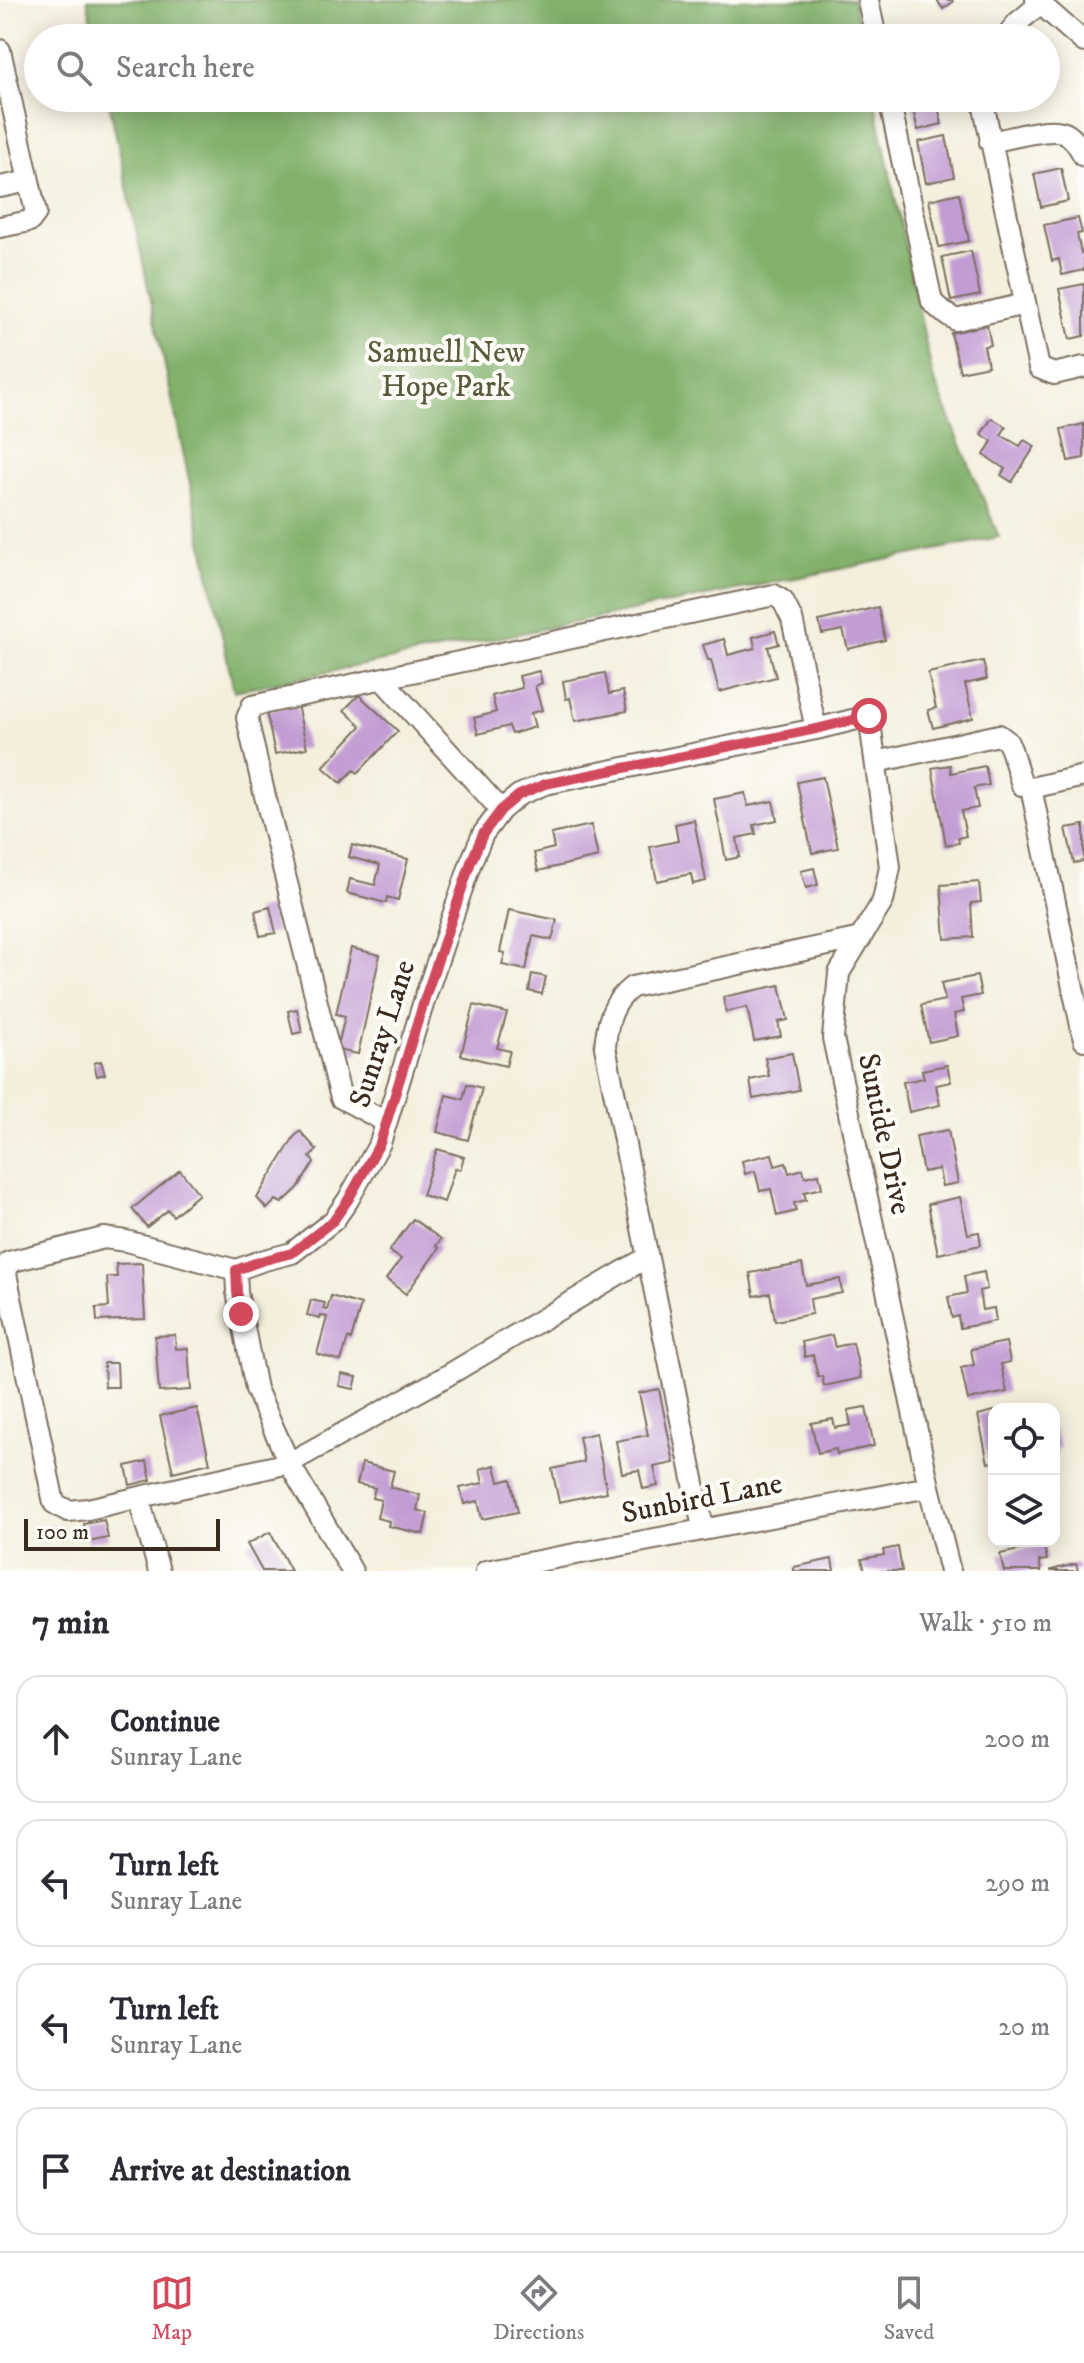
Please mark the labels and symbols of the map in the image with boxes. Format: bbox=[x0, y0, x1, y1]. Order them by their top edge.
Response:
park label: Samuell New Hope Park bbox=[367, 335, 525, 406]
route start bbox=[851, 698, 887, 734]
street label: Sunray Lane bbox=[342, 956, 424, 1112]
street label: Suntide Drive bbox=[849, 1050, 919, 1218]
route end bbox=[223, 1296, 259, 1332]
street label: Sunbird Lane bbox=[619, 1465, 785, 1533]
scale bar bbox=[24, 1515, 220, 1551]

